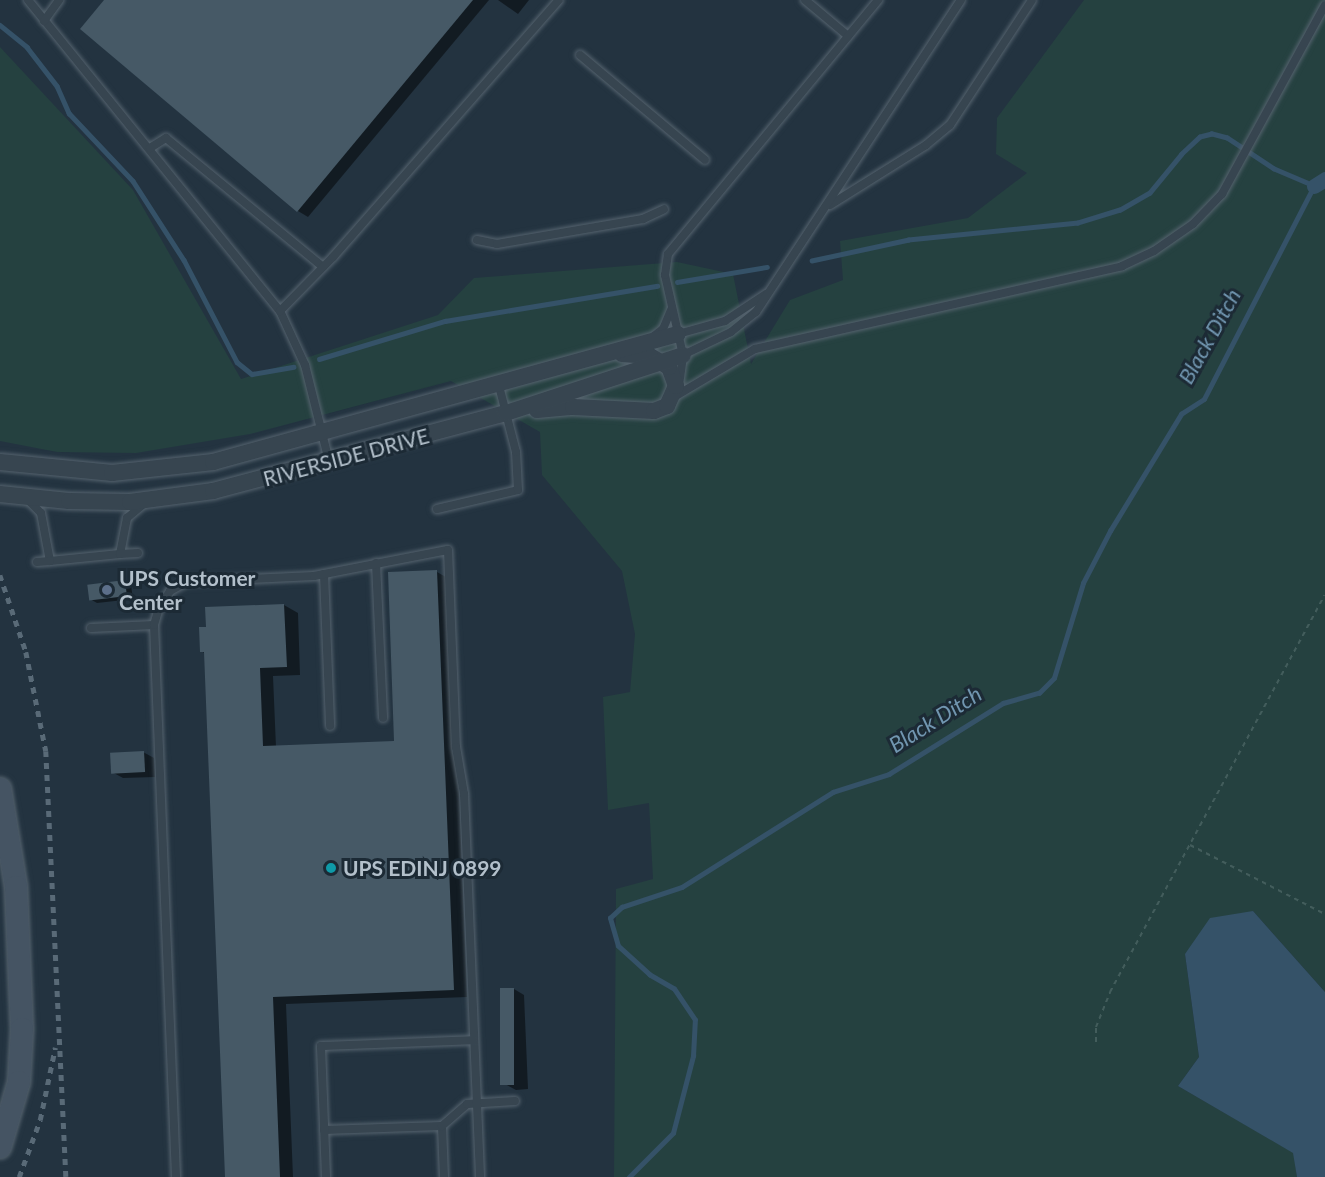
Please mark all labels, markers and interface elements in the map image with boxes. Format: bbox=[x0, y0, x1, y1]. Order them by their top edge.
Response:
water label: Black Ditch bbox=[1172, 284, 1246, 388]
street label: RIVERSIDE DRIVE bbox=[260, 423, 432, 491]
place label: UPS Customer Center bbox=[119, 565, 255, 615]
marker: UPS Customer Center bbox=[100, 583, 114, 597]
water label: Black Ditch bbox=[884, 680, 986, 758]
place label: UPS EDINJ 0899 bbox=[343, 855, 502, 881]
marker: UPS EDINJ 0899 bbox=[324, 861, 338, 875]

